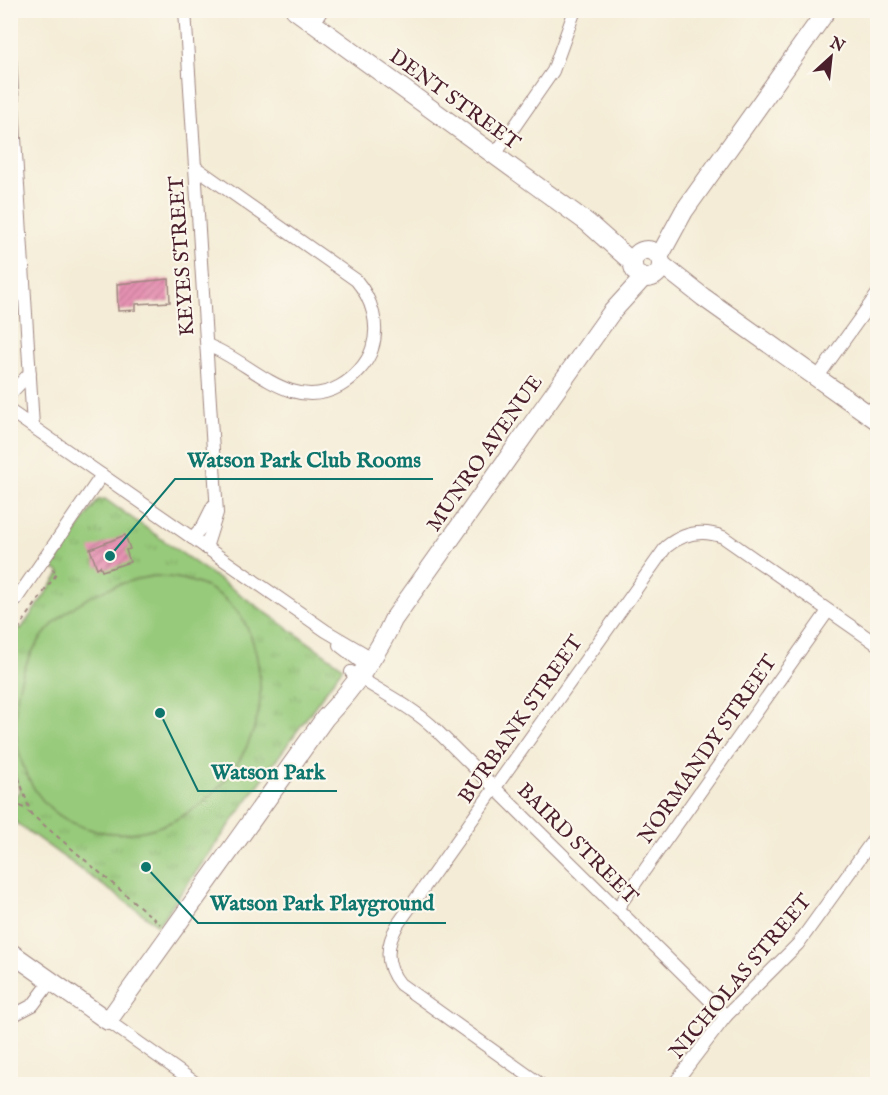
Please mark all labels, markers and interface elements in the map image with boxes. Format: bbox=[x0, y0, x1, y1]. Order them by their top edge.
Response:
north arrow bbox=[801, 27, 861, 87]
text: N bbox=[825, 33, 848, 58]
street label: DENT STREET bbox=[383, 44, 526, 157]
street label: KEYES STREET bbox=[163, 174, 202, 337]
street label: MUNRO AVENUE bbox=[421, 370, 549, 537]
callout: Watson Park Club Rooms bbox=[175, 439, 433, 479]
text: Watson Park Club Rooms bbox=[186, 447, 421, 475]
street label: BURBANK STREET bbox=[453, 630, 590, 809]
street label: NORMANDY STREET bbox=[633, 650, 784, 850]
callout: Watson Park bbox=[198, 751, 337, 791]
text: Watson Park bbox=[210, 759, 327, 787]
street label: BAIRD STREET bbox=[511, 778, 644, 911]
callout: Watson Park Playground bbox=[198, 883, 446, 923]
street label: NICHOLAS STREET bbox=[664, 888, 819, 1065]
text: Watson Park Playground bbox=[209, 890, 435, 918]

